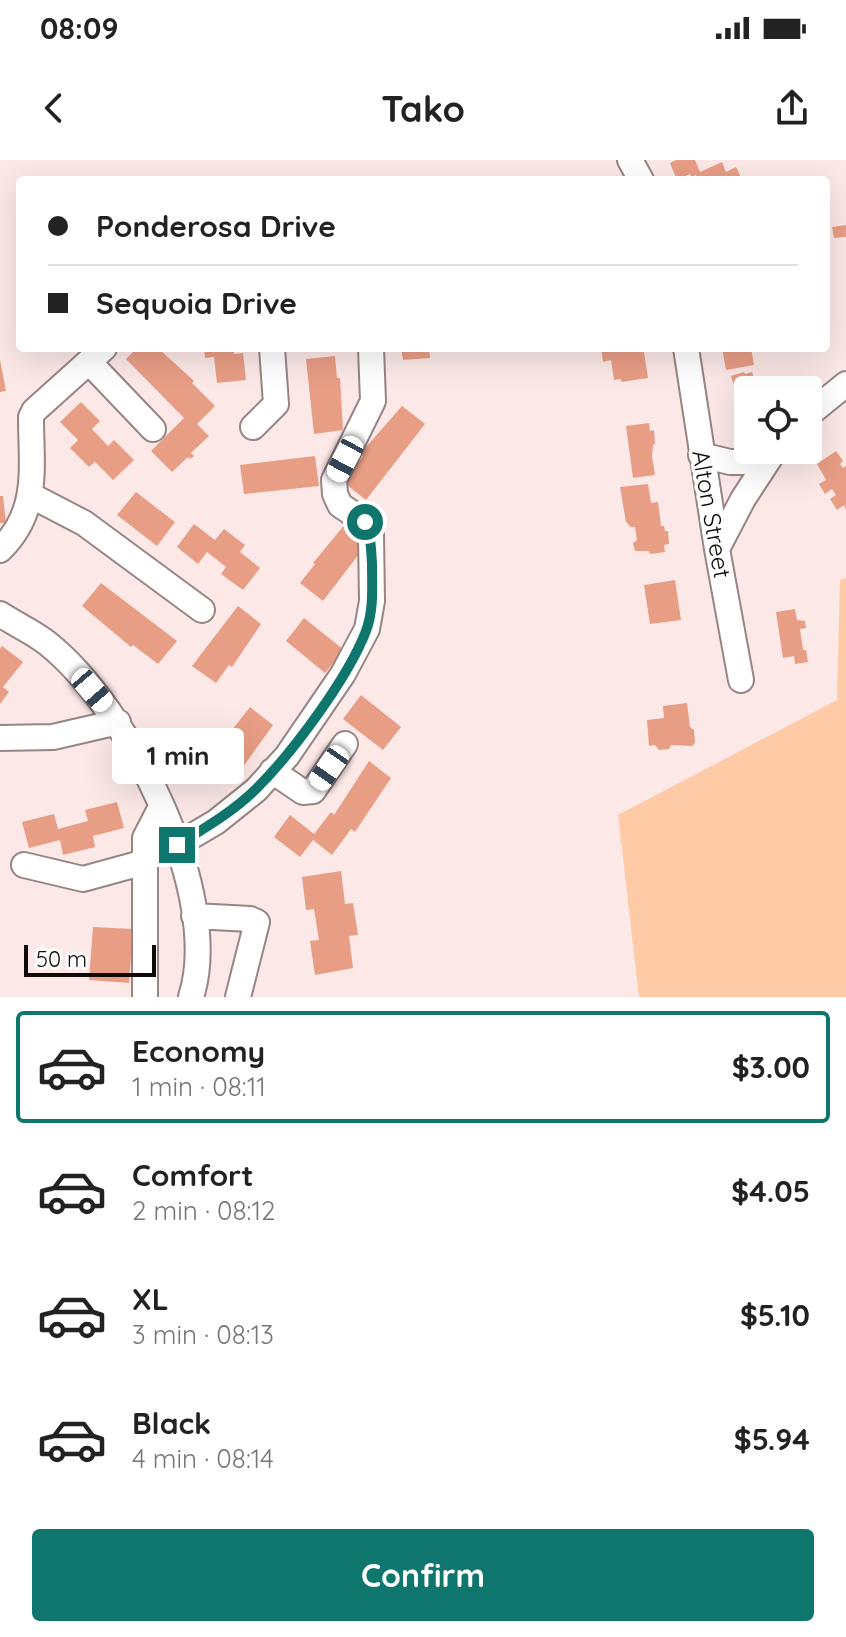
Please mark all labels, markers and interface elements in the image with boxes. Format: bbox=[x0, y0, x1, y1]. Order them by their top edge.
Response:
text: 08:09 bbox=[40, 9, 119, 47]
icon: back bbox=[32, 86, 76, 130]
text: Tako bbox=[381, 86, 465, 131]
icon: share bbox=[770, 86, 814, 130]
text: Ponderosa Drive bbox=[96, 207, 336, 245]
text: Sequoia Drive bbox=[96, 284, 297, 322]
map controls bbox=[734, 376, 822, 464]
button: locate bbox=[734, 376, 822, 464]
car bbox=[323, 432, 367, 486]
street label: Alton Street bbox=[686, 448, 738, 580]
route start bbox=[347, 504, 383, 540]
car bbox=[67, 664, 117, 716]
callout: 1 min bbox=[111, 729, 243, 785]
text: 1 min bbox=[147, 739, 210, 772]
car bbox=[305, 741, 353, 795]
route end bbox=[159, 827, 195, 863]
scale bar bbox=[24, 941, 156, 977]
text: 50 m bbox=[36, 945, 87, 973]
icon: car bbox=[36, 1031, 108, 1103]
text: Economy bbox=[132, 1032, 265, 1070]
text: $3.00 bbox=[732, 1048, 810, 1086]
text: 1 min · 08:11 bbox=[132, 1070, 266, 1103]
icon: car bbox=[36, 1155, 108, 1227]
text: Comfort bbox=[132, 1156, 253, 1194]
text: $4.05 bbox=[731, 1172, 810, 1210]
text: 2 min · 08:12 bbox=[132, 1194, 275, 1227]
icon: car bbox=[36, 1279, 108, 1351]
text: XL bbox=[132, 1280, 169, 1318]
text: $5.10 bbox=[740, 1296, 810, 1334]
text: 3 min · 08:13 bbox=[132, 1318, 274, 1351]
icon: car bbox=[36, 1403, 108, 1475]
text: Black bbox=[132, 1404, 211, 1442]
text: $5.94 bbox=[734, 1420, 810, 1458]
text: 4 min · 08:14 bbox=[132, 1442, 274, 1475]
button: Confirm bbox=[32, 1529, 814, 1621]

